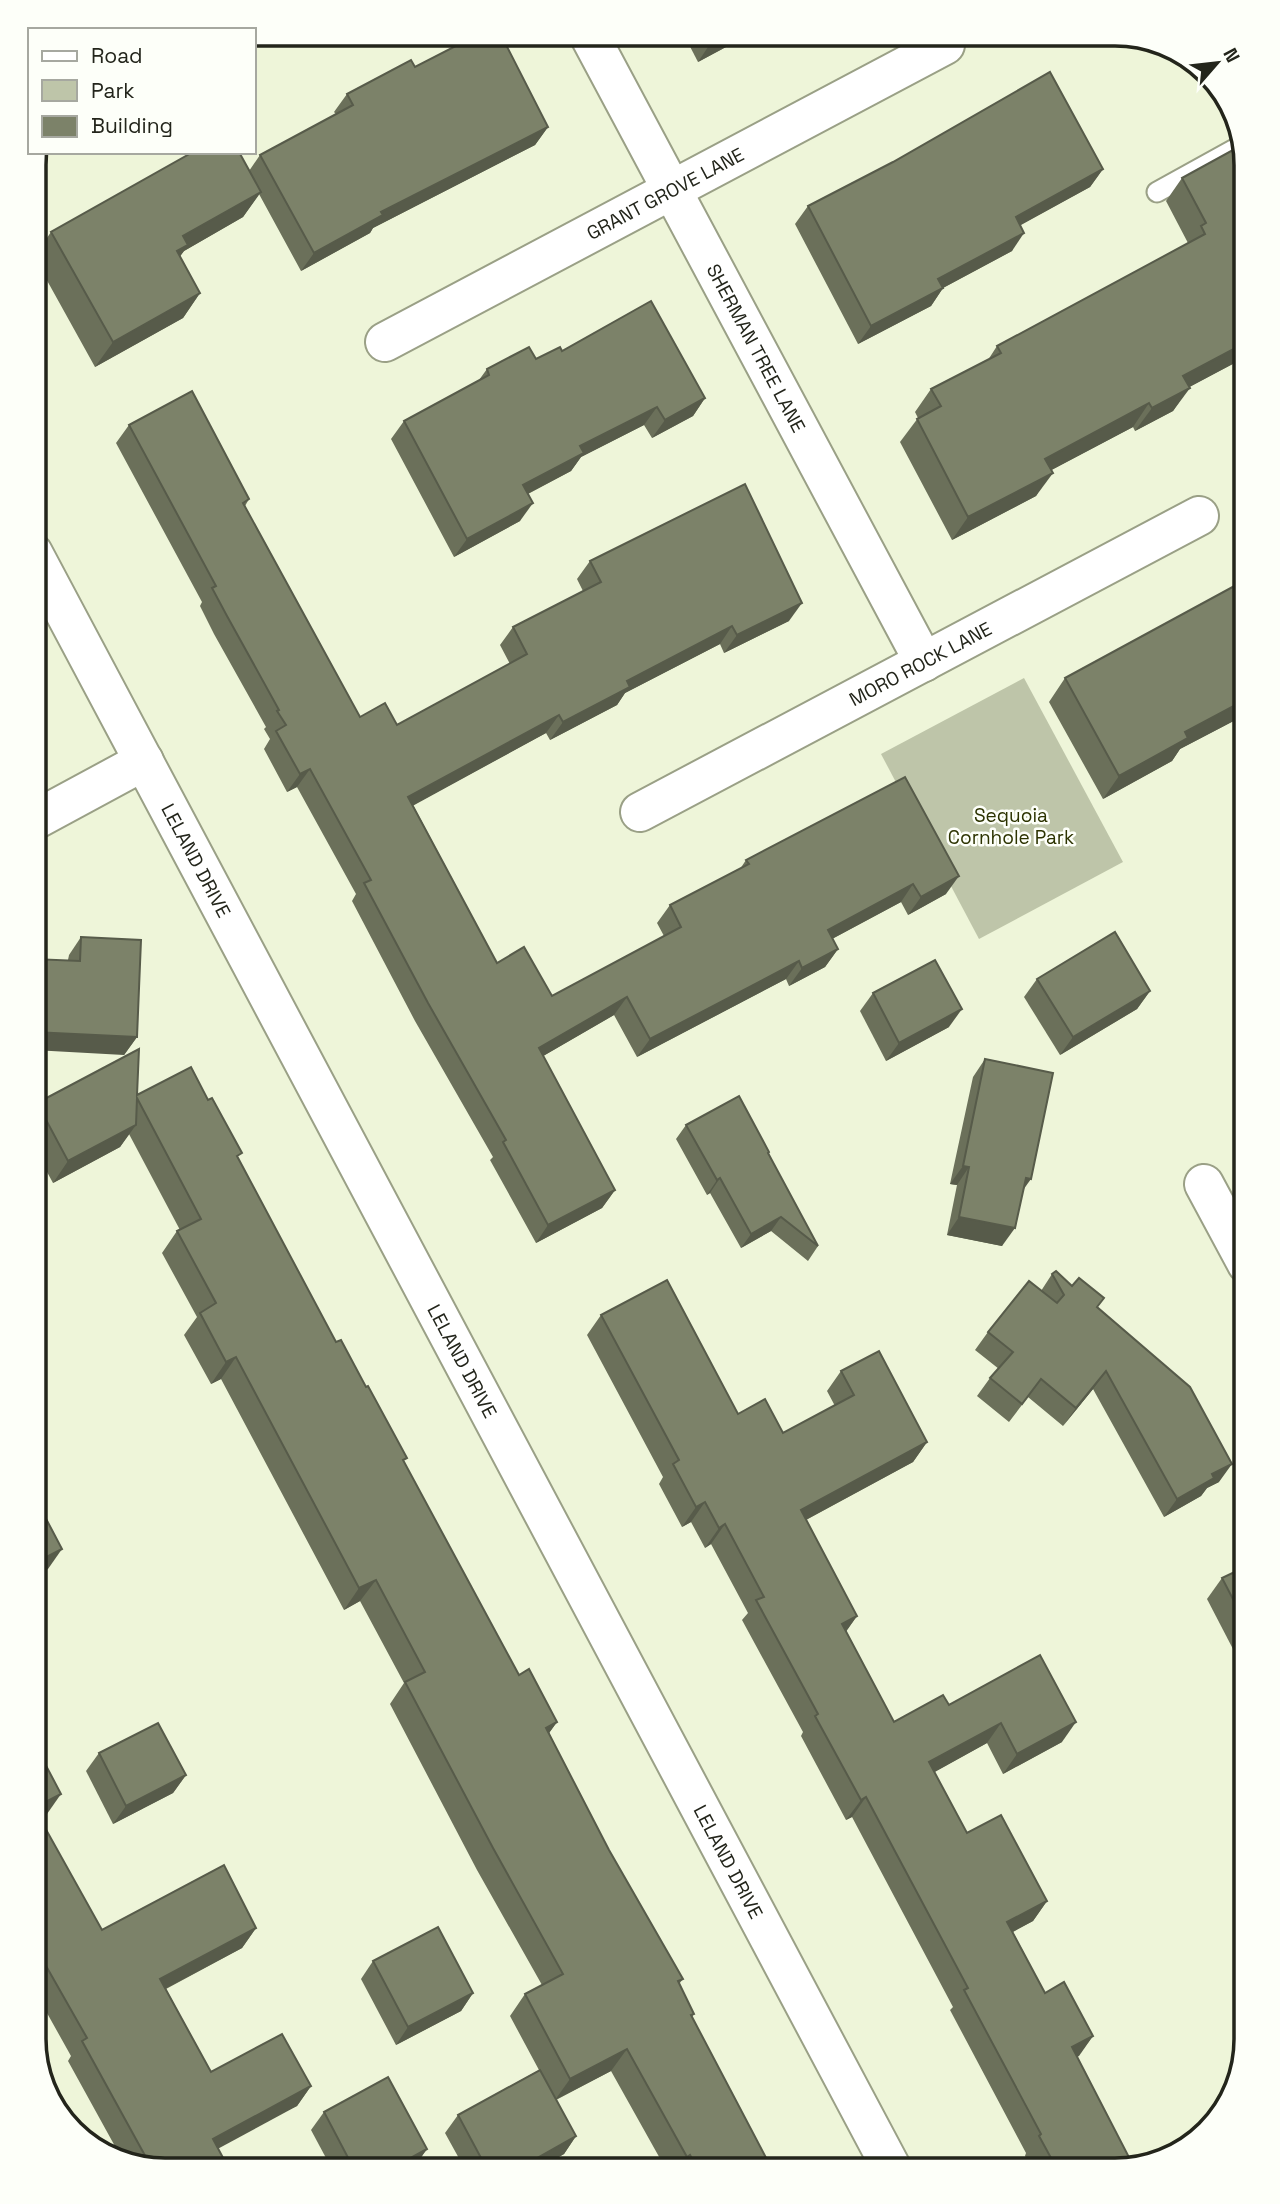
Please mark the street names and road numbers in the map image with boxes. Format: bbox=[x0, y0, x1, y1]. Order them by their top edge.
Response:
street label: GRANT GROVE LANE bbox=[582, 142, 748, 246]
street label: SHERMAN TREE LANE bbox=[701, 260, 811, 437]
street label: MORO ROCK LANE bbox=[845, 616, 996, 712]
street label: LELAND DRIVE bbox=[155, 799, 236, 922]
street label: LELAND DRIVE bbox=[422, 1300, 502, 1422]
street label: LELAND DRIVE bbox=[688, 1801, 769, 1923]

